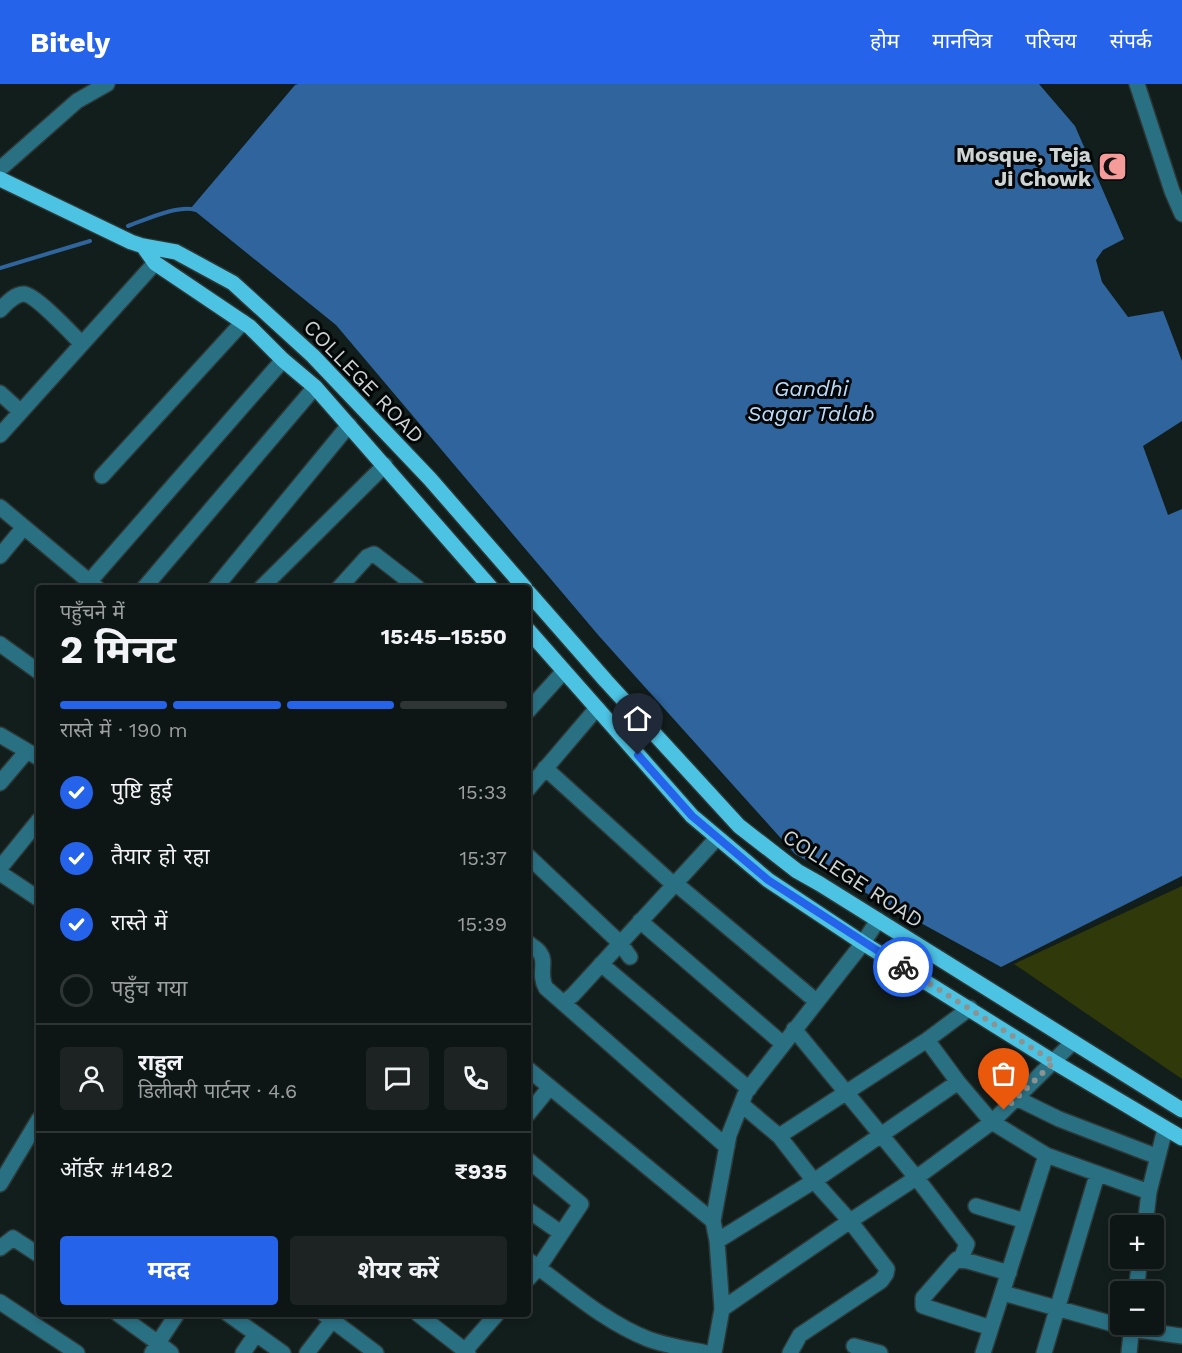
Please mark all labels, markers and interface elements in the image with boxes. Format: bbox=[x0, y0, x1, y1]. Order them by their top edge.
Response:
text: Bitely bbox=[30, 26, 110, 59]
text: होम bbox=[870, 28, 899, 53]
text: मानचित्र bbox=[932, 28, 992, 53]
text: परिचय bbox=[1025, 28, 1077, 53]
text: संपर्क bbox=[1110, 28, 1152, 53]
place label: Mosque, Teja Ji Chowk bbox=[956, 142, 1092, 191]
mosque icon: Mosque, Teja Ji Chowk bbox=[1096, 150, 1128, 182]
street label: COLLEGE ROAD bbox=[299, 314, 429, 448]
water label: Gandhi Sagar Talab bbox=[747, 376, 875, 426]
text: पहुँचने में bbox=[60, 600, 125, 624]
text: 15:45–15:50 bbox=[381, 624, 507, 649]
text: 2 मिनट bbox=[60, 627, 176, 672]
pin bbox=[612, 693, 663, 755]
icon: home bbox=[621, 702, 654, 735]
text: रास्ते में · 190 m bbox=[60, 718, 188, 742]
icon: check bbox=[60, 776, 93, 809]
text: पुष्टि हुई bbox=[111, 778, 172, 803]
text: 15:33 bbox=[458, 780, 507, 804]
street label: COLLEGE ROAD bbox=[778, 823, 928, 933]
icon: check bbox=[60, 842, 93, 875]
text: तैयार हो रहा bbox=[111, 844, 210, 869]
text: 15:37 bbox=[460, 846, 507, 870]
icon: check bbox=[60, 908, 93, 941]
text: रास्ते में bbox=[111, 910, 167, 935]
text: 15:39 bbox=[458, 912, 507, 936]
courier bbox=[873, 937, 933, 997]
icon: bike bbox=[887, 951, 920, 984]
text: पहुँच गया bbox=[111, 976, 188, 1001]
button: person bbox=[60, 1047, 123, 1110]
button: chat bbox=[366, 1047, 429, 1110]
button: phone bbox=[444, 1047, 507, 1110]
pin bbox=[978, 1048, 1029, 1110]
text: राहुल bbox=[138, 1050, 183, 1075]
icon: bag bbox=[987, 1057, 1020, 1090]
text: डिलीवरी पार्टनर · 4.6 bbox=[138, 1079, 297, 1103]
text: ऑर्डर #1482 bbox=[60, 1157, 173, 1182]
text: ₹935 bbox=[455, 1159, 507, 1184]
map controls bbox=[1110, 1215, 1164, 1335]
button: + bbox=[1110, 1215, 1164, 1269]
button: मदद bbox=[60, 1236, 278, 1305]
button: शेयर करें bbox=[290, 1236, 507, 1305]
button: − bbox=[1110, 1281, 1164, 1335]

